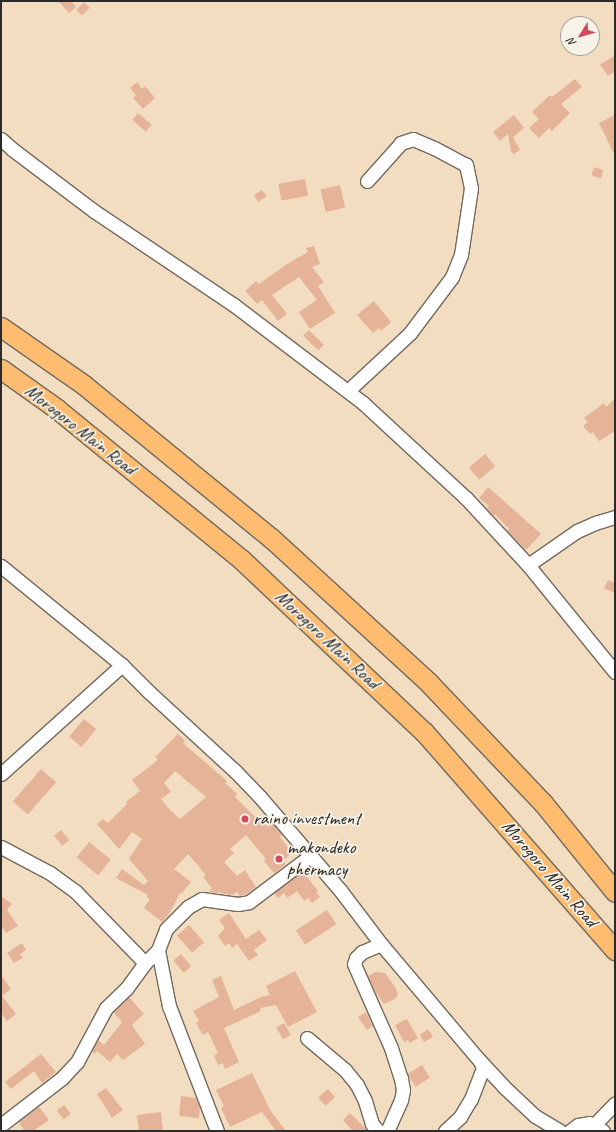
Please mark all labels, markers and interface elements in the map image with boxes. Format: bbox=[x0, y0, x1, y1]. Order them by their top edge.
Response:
north arrow bbox=[560, 16, 600, 56]
text: N bbox=[564, 36, 579, 50]
street label: Morogoro Main Road bbox=[19, 379, 141, 481]
street label: Morogoro Main Road bbox=[269, 585, 385, 695]
place label: raino investment bbox=[253, 808, 361, 830]
marker: raino investment bbox=[240, 814, 250, 824]
street label: Morogoro Main Road bbox=[496, 815, 602, 933]
place label: makondeko phermacy bbox=[287, 837, 355, 881]
marker: makondeko phermacy bbox=[274, 854, 284, 864]

